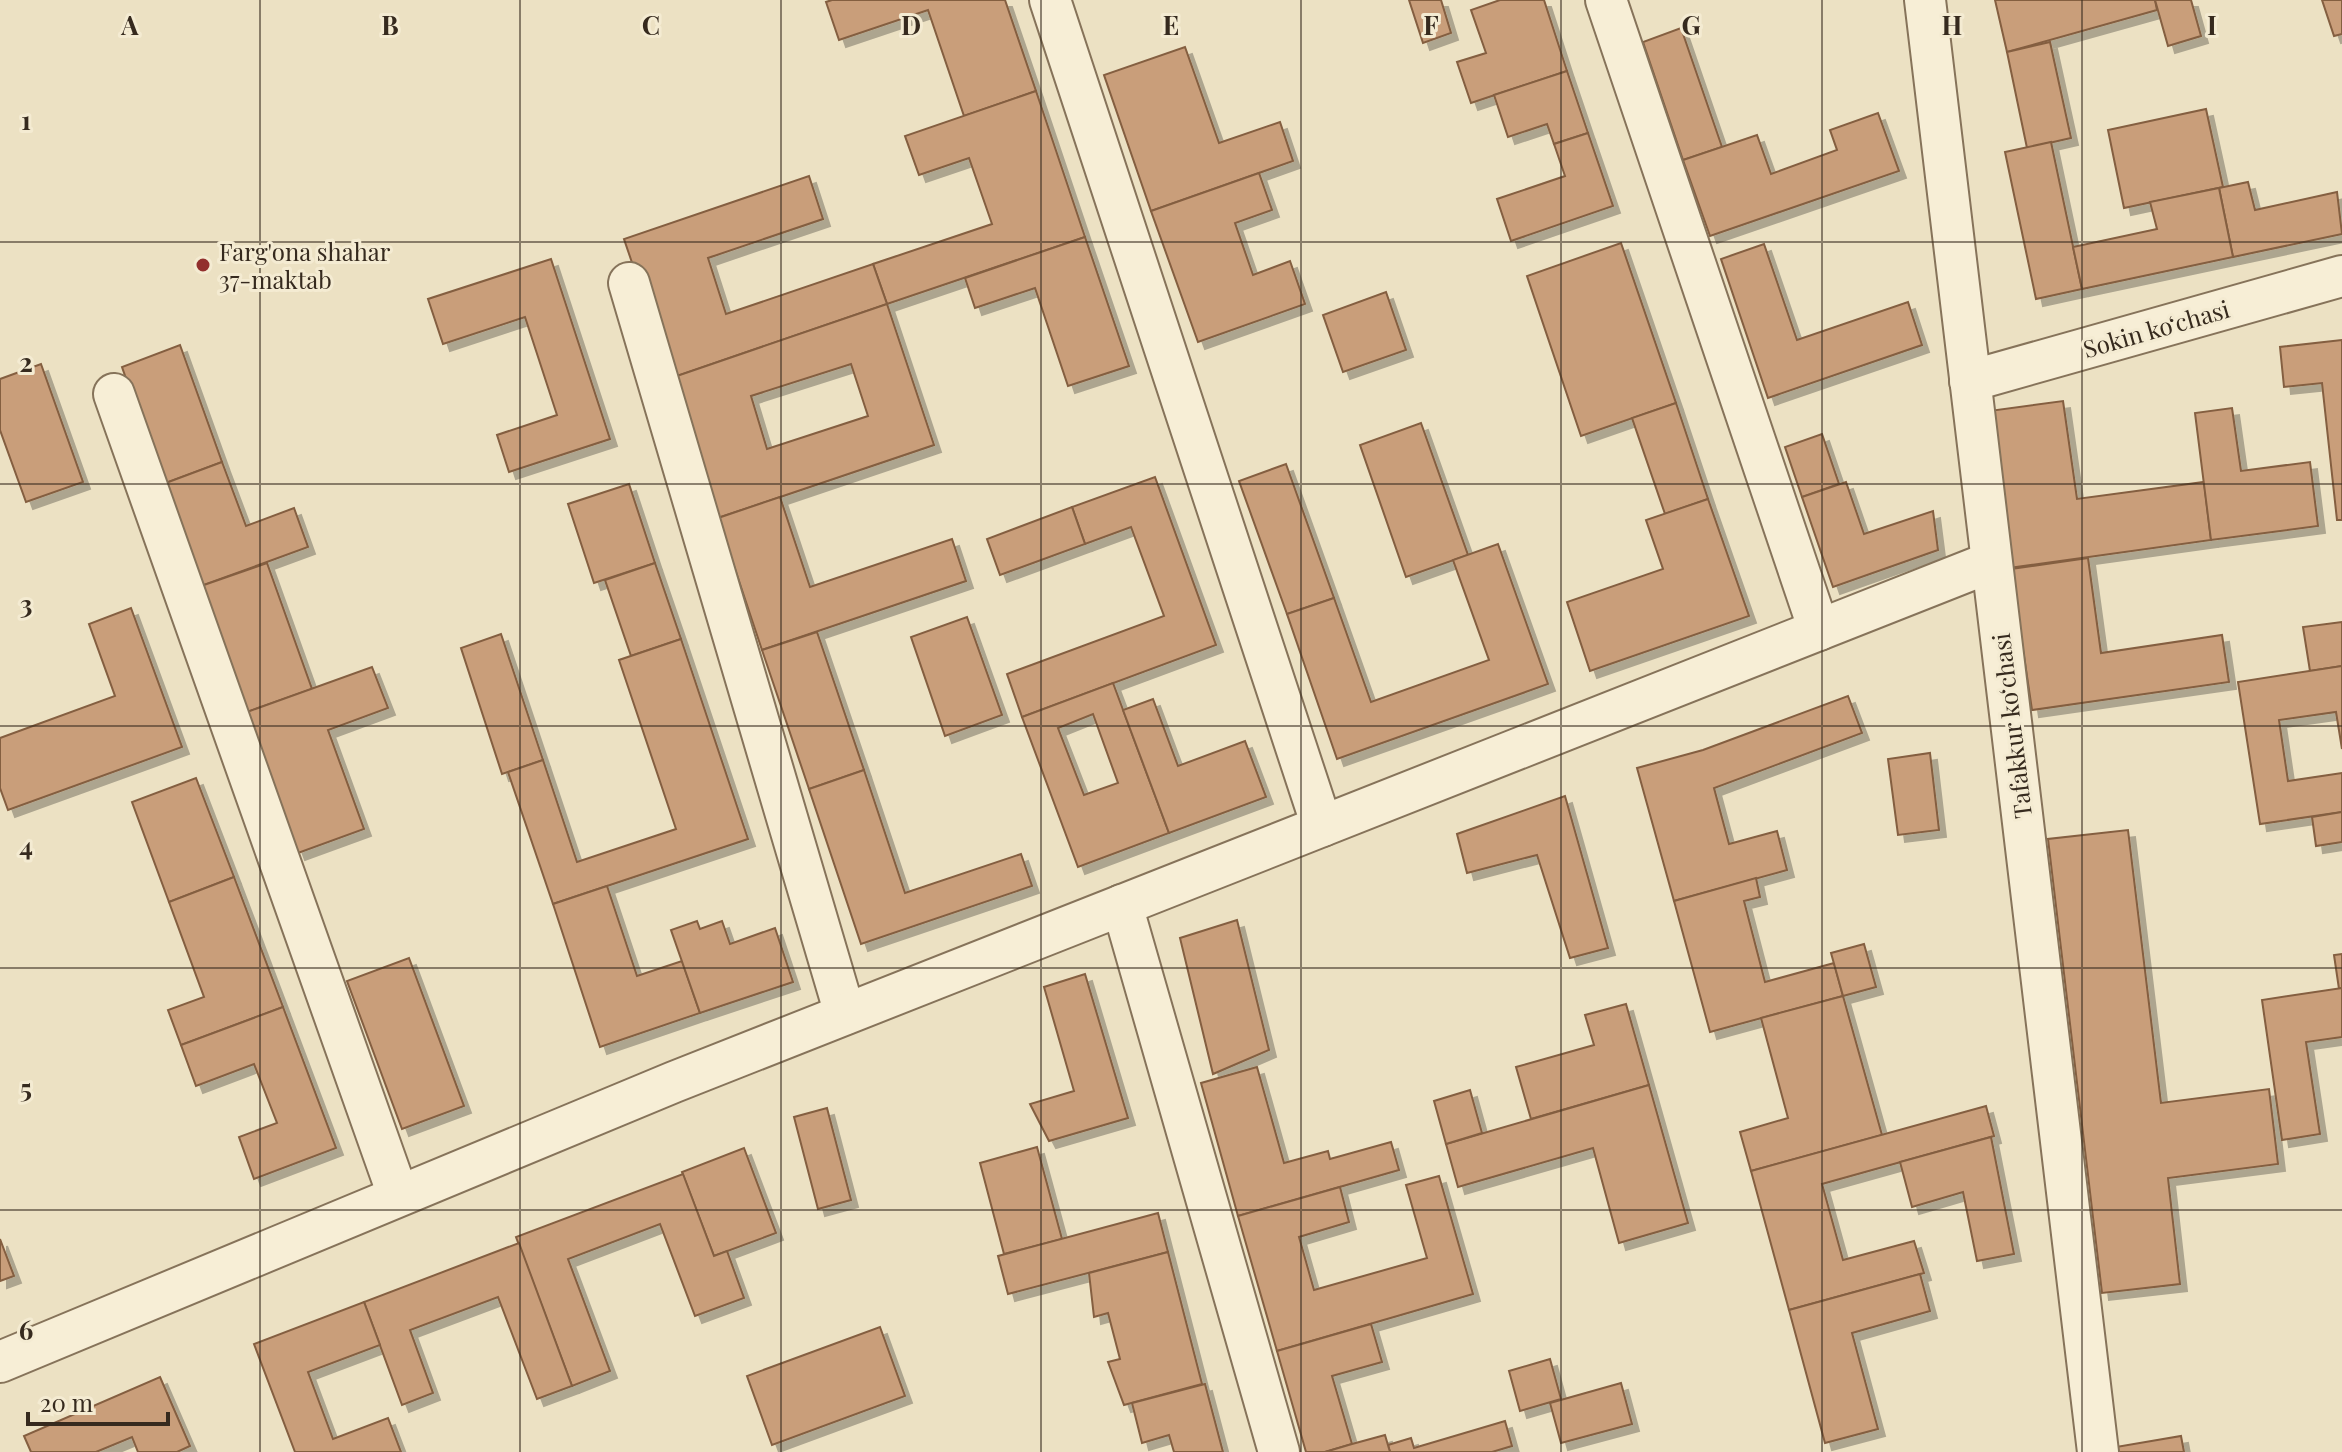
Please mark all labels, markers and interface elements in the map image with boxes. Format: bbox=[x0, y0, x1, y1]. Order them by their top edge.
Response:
text: A bbox=[120, 7, 139, 42]
text: B bbox=[381, 7, 399, 42]
text: C bbox=[642, 7, 660, 42]
text: D bbox=[901, 7, 921, 42]
text: E bbox=[1163, 7, 1179, 42]
text: F bbox=[1423, 7, 1439, 42]
text: G bbox=[1681, 7, 1701, 42]
text: H bbox=[1942, 7, 1962, 42]
text: I bbox=[2207, 7, 2217, 42]
text: 1 bbox=[21, 102, 31, 137]
place label: Farg'ona shahar 37-maktab bbox=[219, 235, 391, 295]
marker: Farg'ona shahar 37-maktab bbox=[194, 256, 212, 274]
street label: Sokin koʻchasi bbox=[2079, 292, 2233, 364]
text: 2 bbox=[19, 344, 33, 379]
text: 3 bbox=[20, 586, 32, 621]
street label: Tafakkur koʻchasi bbox=[1984, 631, 2038, 821]
text: 4 bbox=[19, 828, 33, 863]
text: 5 bbox=[20, 1070, 32, 1105]
text: 6 bbox=[19, 1312, 33, 1347]
scale bar bbox=[28, 1376, 168, 1426]
text: 20 m bbox=[40, 1386, 93, 1418]

